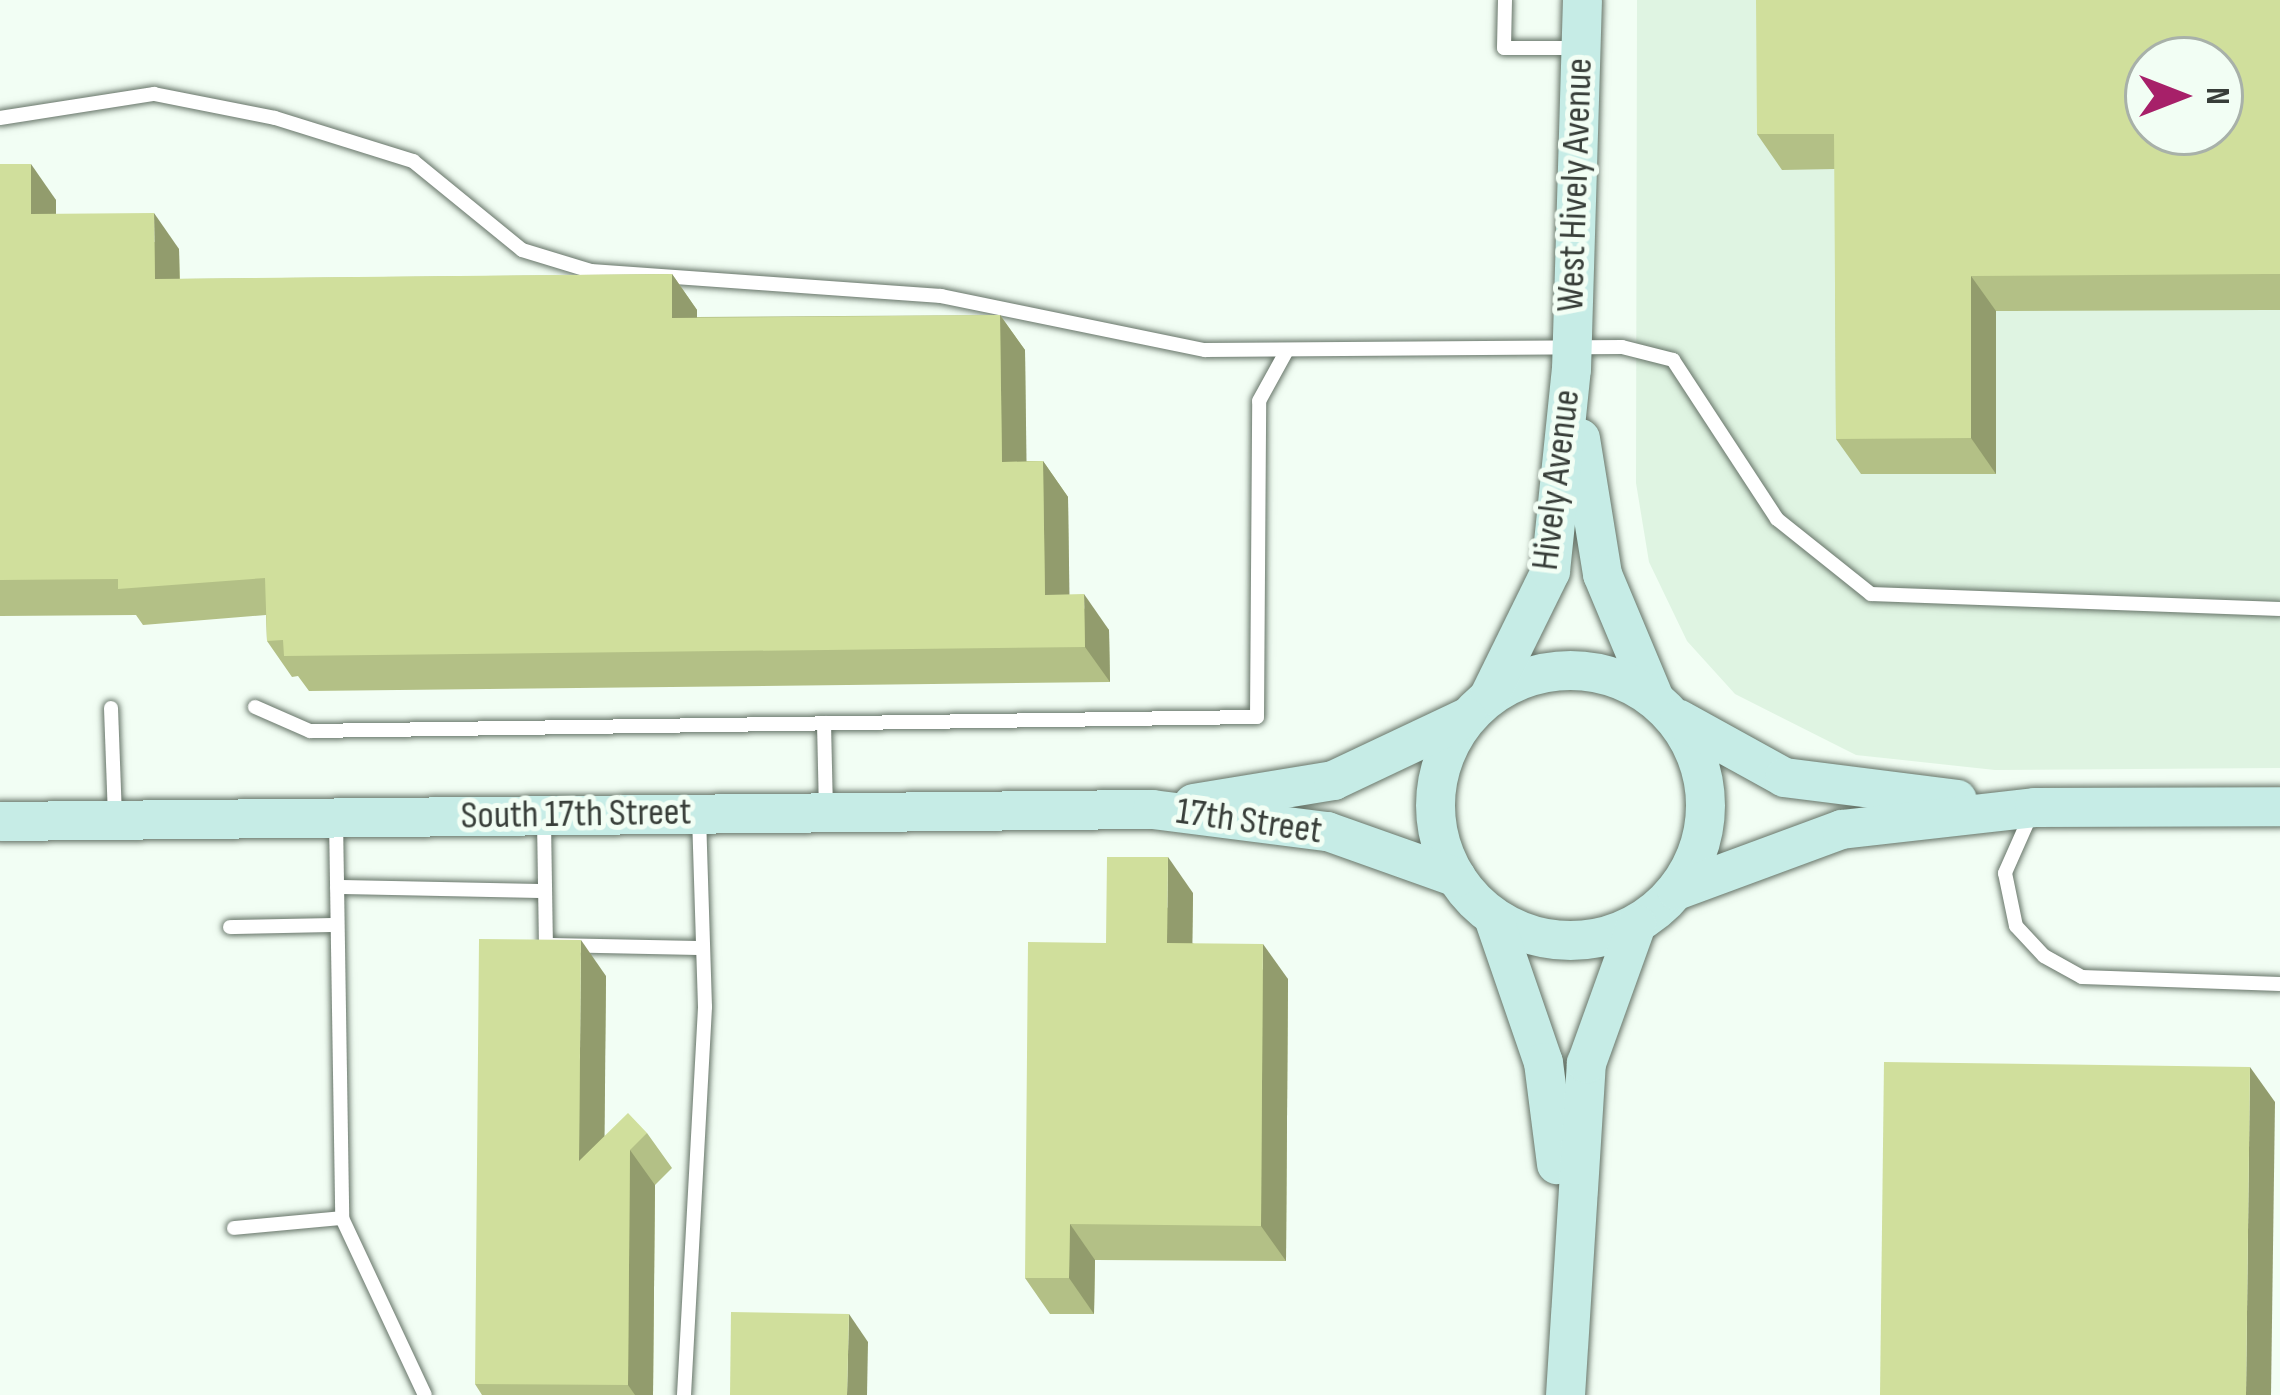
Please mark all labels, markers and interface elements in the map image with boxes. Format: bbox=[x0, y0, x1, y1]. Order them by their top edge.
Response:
north arrow bbox=[2124, 36, 2244, 156]
street label: West Hively Avenue bbox=[1548, 57, 1604, 313]
text: N bbox=[2197, 87, 2237, 105]
street label: Hively Avenue bbox=[1523, 387, 1591, 573]
street label: 17th Street bbox=[1173, 789, 1325, 855]
street label: South 17th Street bbox=[460, 790, 692, 840]

